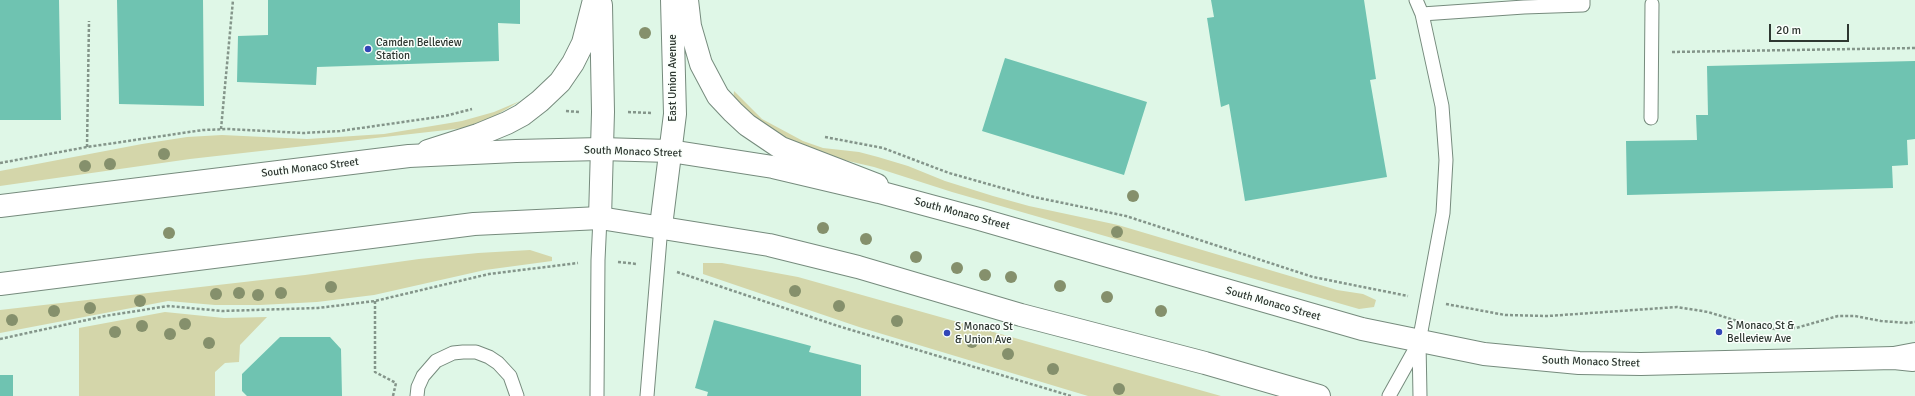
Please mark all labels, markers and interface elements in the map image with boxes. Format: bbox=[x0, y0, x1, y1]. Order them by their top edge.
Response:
scale bar bbox=[1771, 16, 1851, 42]
text: 20 m bbox=[1776, 23, 1801, 38]
street label: East Union Avenue bbox=[666, 34, 680, 122]
place label: Camden Belleview Station bbox=[376, 36, 462, 62]
marker: Camden Belleview Station bbox=[363, 44, 373, 54]
street label: South Monaco Street bbox=[584, 144, 682, 160]
street label: South Monaco Street bbox=[260, 155, 360, 181]
street label: South Monaco Street bbox=[913, 195, 1011, 233]
street label: South Monaco Street bbox=[1224, 284, 1322, 324]
place label: S Monaco St & Belleview Ave bbox=[1727, 319, 1794, 345]
place label: S Monaco St & Union Ave bbox=[955, 320, 1013, 346]
marker: S Monaco St & Belleview Ave bbox=[1714, 327, 1724, 337]
marker: S Monaco St & Union Ave bbox=[942, 328, 952, 338]
street label: South Monaco Street bbox=[1542, 354, 1640, 370]

